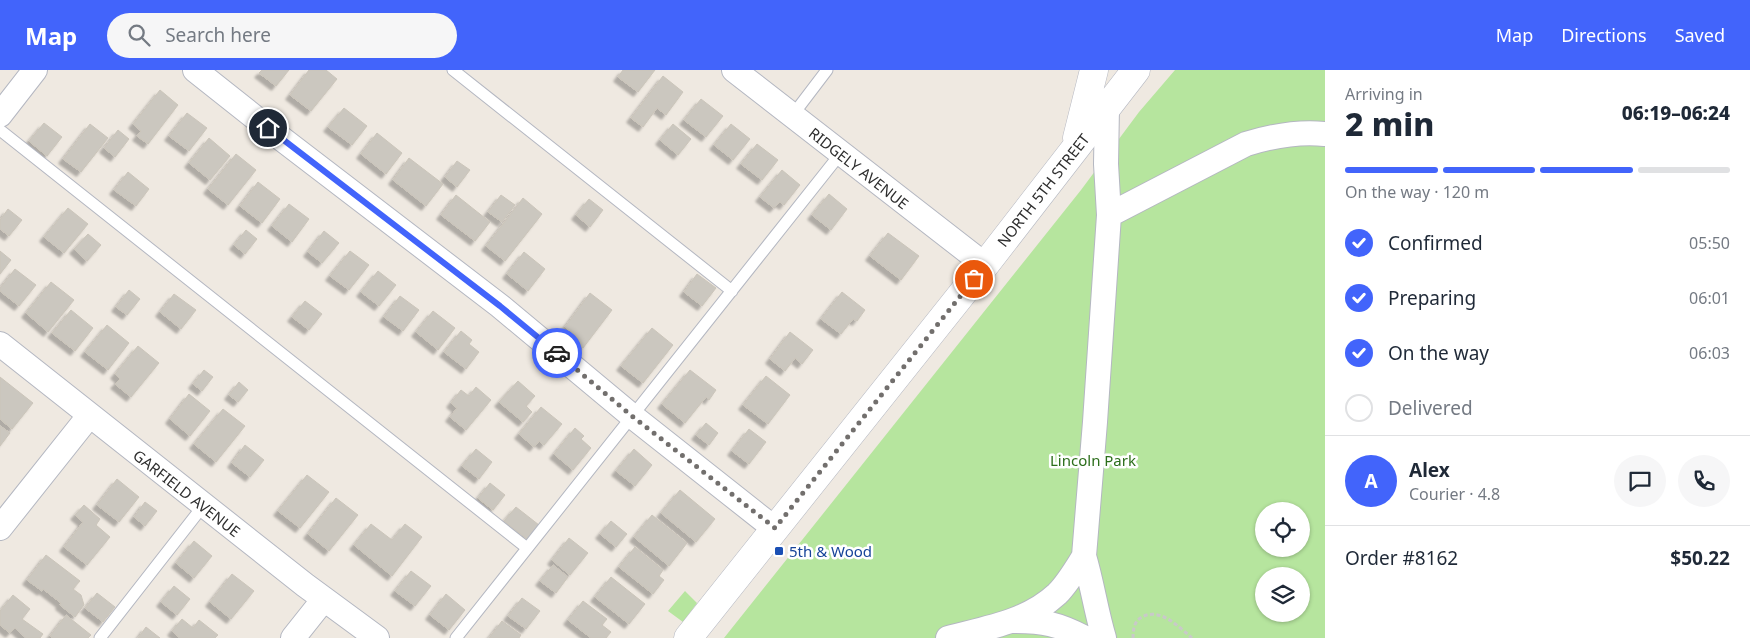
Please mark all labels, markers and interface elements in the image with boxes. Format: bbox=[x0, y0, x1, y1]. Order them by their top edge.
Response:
search box bbox=[107, 13, 457, 58]
text: Map bbox=[25, 19, 77, 52]
icon: search bbox=[125, 21, 153, 49]
text: Search here bbox=[165, 22, 271, 48]
text: Map bbox=[1496, 23, 1533, 47]
text: Directions bbox=[1561, 23, 1647, 47]
text: Saved bbox=[1675, 23, 1725, 47]
text: Arriving in bbox=[1345, 83, 1423, 105]
text: 06:19–06:24 bbox=[1622, 100, 1730, 126]
text: 2 min bbox=[1345, 102, 1434, 145]
pin bbox=[247, 107, 289, 149]
icon: home bbox=[254, 114, 282, 142]
street label: RIDGELY AVENUE bbox=[805, 123, 913, 213]
street label: NORTH 5TH STREET bbox=[992, 129, 1094, 251]
text: On the way · 120 m bbox=[1345, 181, 1489, 203]
icon: check bbox=[1345, 229, 1373, 257]
text: Confirmed bbox=[1388, 230, 1483, 256]
text: 05:50 bbox=[1689, 232, 1730, 254]
pin bbox=[953, 258, 995, 300]
icon: bag bbox=[960, 265, 988, 293]
icon: check bbox=[1345, 284, 1373, 312]
text: Preparing bbox=[1388, 285, 1476, 311]
text: 06:01 bbox=[1689, 287, 1730, 309]
courier bbox=[532, 328, 582, 378]
icon: car bbox=[543, 339, 571, 367]
icon: check bbox=[1345, 339, 1373, 367]
text: On the way bbox=[1388, 340, 1489, 366]
text: 06:03 bbox=[1689, 342, 1730, 364]
text: Delivered bbox=[1388, 395, 1473, 421]
street label: GARFIELD AVENUE bbox=[129, 445, 245, 541]
park label: Lincoln Park bbox=[1050, 450, 1136, 470]
button: chat bbox=[1614, 455, 1666, 507]
button: phone bbox=[1678, 455, 1730, 507]
text: Alex bbox=[1409, 457, 1450, 483]
text: A bbox=[1364, 468, 1378, 494]
text: Courier · 4.8 bbox=[1409, 483, 1500, 505]
map controls bbox=[1255, 502, 1310, 622]
button: locate bbox=[1255, 502, 1310, 557]
place label: 5th & Wood bbox=[789, 541, 872, 561]
marker: 5th & Wood bbox=[773, 545, 785, 557]
text: Order #8162 bbox=[1345, 545, 1458, 571]
text: $50.22 bbox=[1670, 545, 1730, 571]
button: layers bbox=[1255, 567, 1310, 622]

